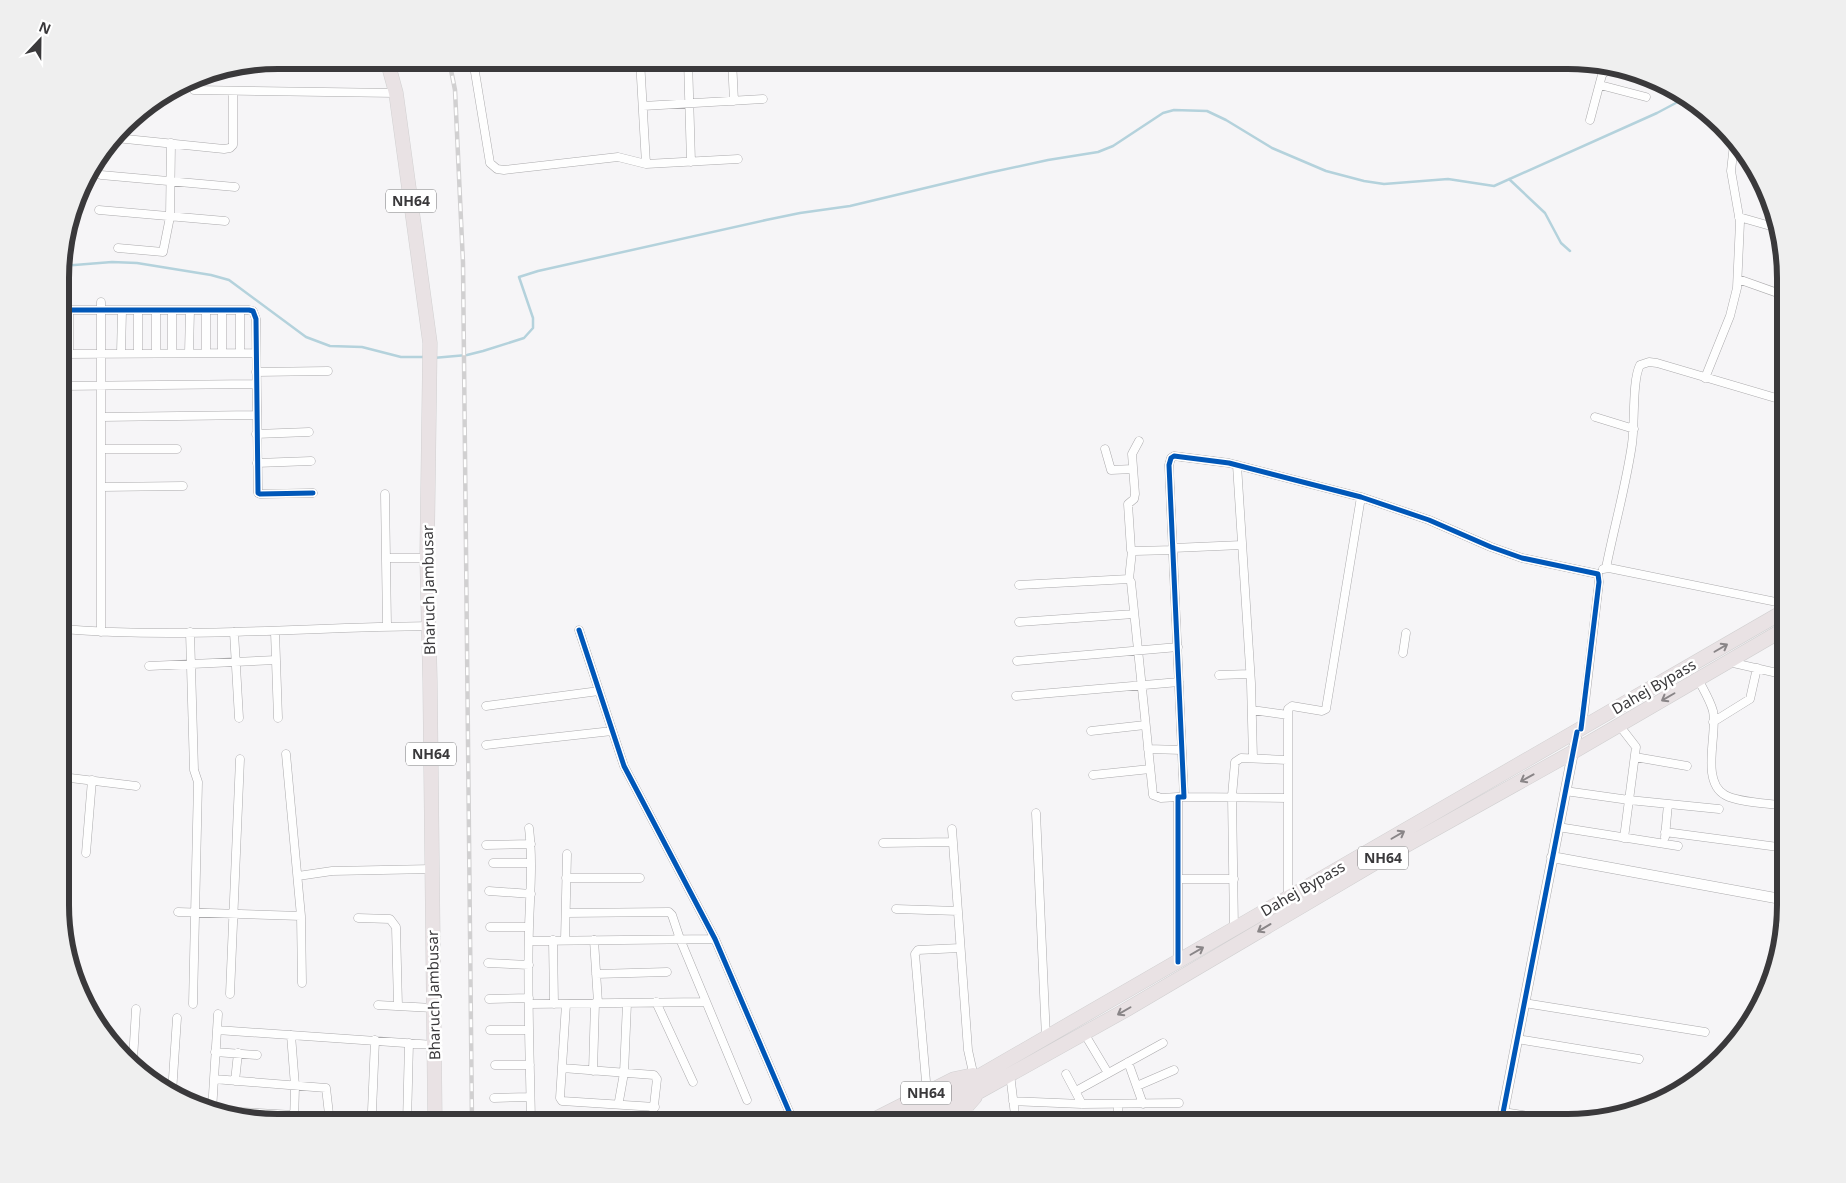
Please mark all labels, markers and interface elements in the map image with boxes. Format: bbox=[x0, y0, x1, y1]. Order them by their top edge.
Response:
north arrow bbox=[15, 15, 65, 65]
text: N bbox=[36, 17, 54, 38]
road number: NH64 bbox=[386, 190, 436, 212]
street label: Bharuch Jambusar bbox=[417, 525, 439, 655]
one-way arrow bbox=[1713, 642, 1727, 652]
street label: Dahej Bypass bbox=[1608, 654, 1699, 718]
one-way arrow bbox=[1661, 692, 1675, 702]
road number: NH64 bbox=[406, 742, 456, 766]
one-way arrow bbox=[1520, 773, 1534, 783]
one-way arrow bbox=[1391, 829, 1405, 839]
road number: NH64 bbox=[1358, 846, 1408, 870]
street label: Dahej Bypass bbox=[1257, 856, 1348, 920]
one-way arrow bbox=[1257, 923, 1272, 933]
street label: Bharuch Jambusar bbox=[422, 930, 444, 1060]
one-way arrow bbox=[1189, 945, 1203, 955]
one-way arrow bbox=[1118, 1006, 1132, 1016]
road number: NH64 bbox=[901, 1082, 951, 1104]

